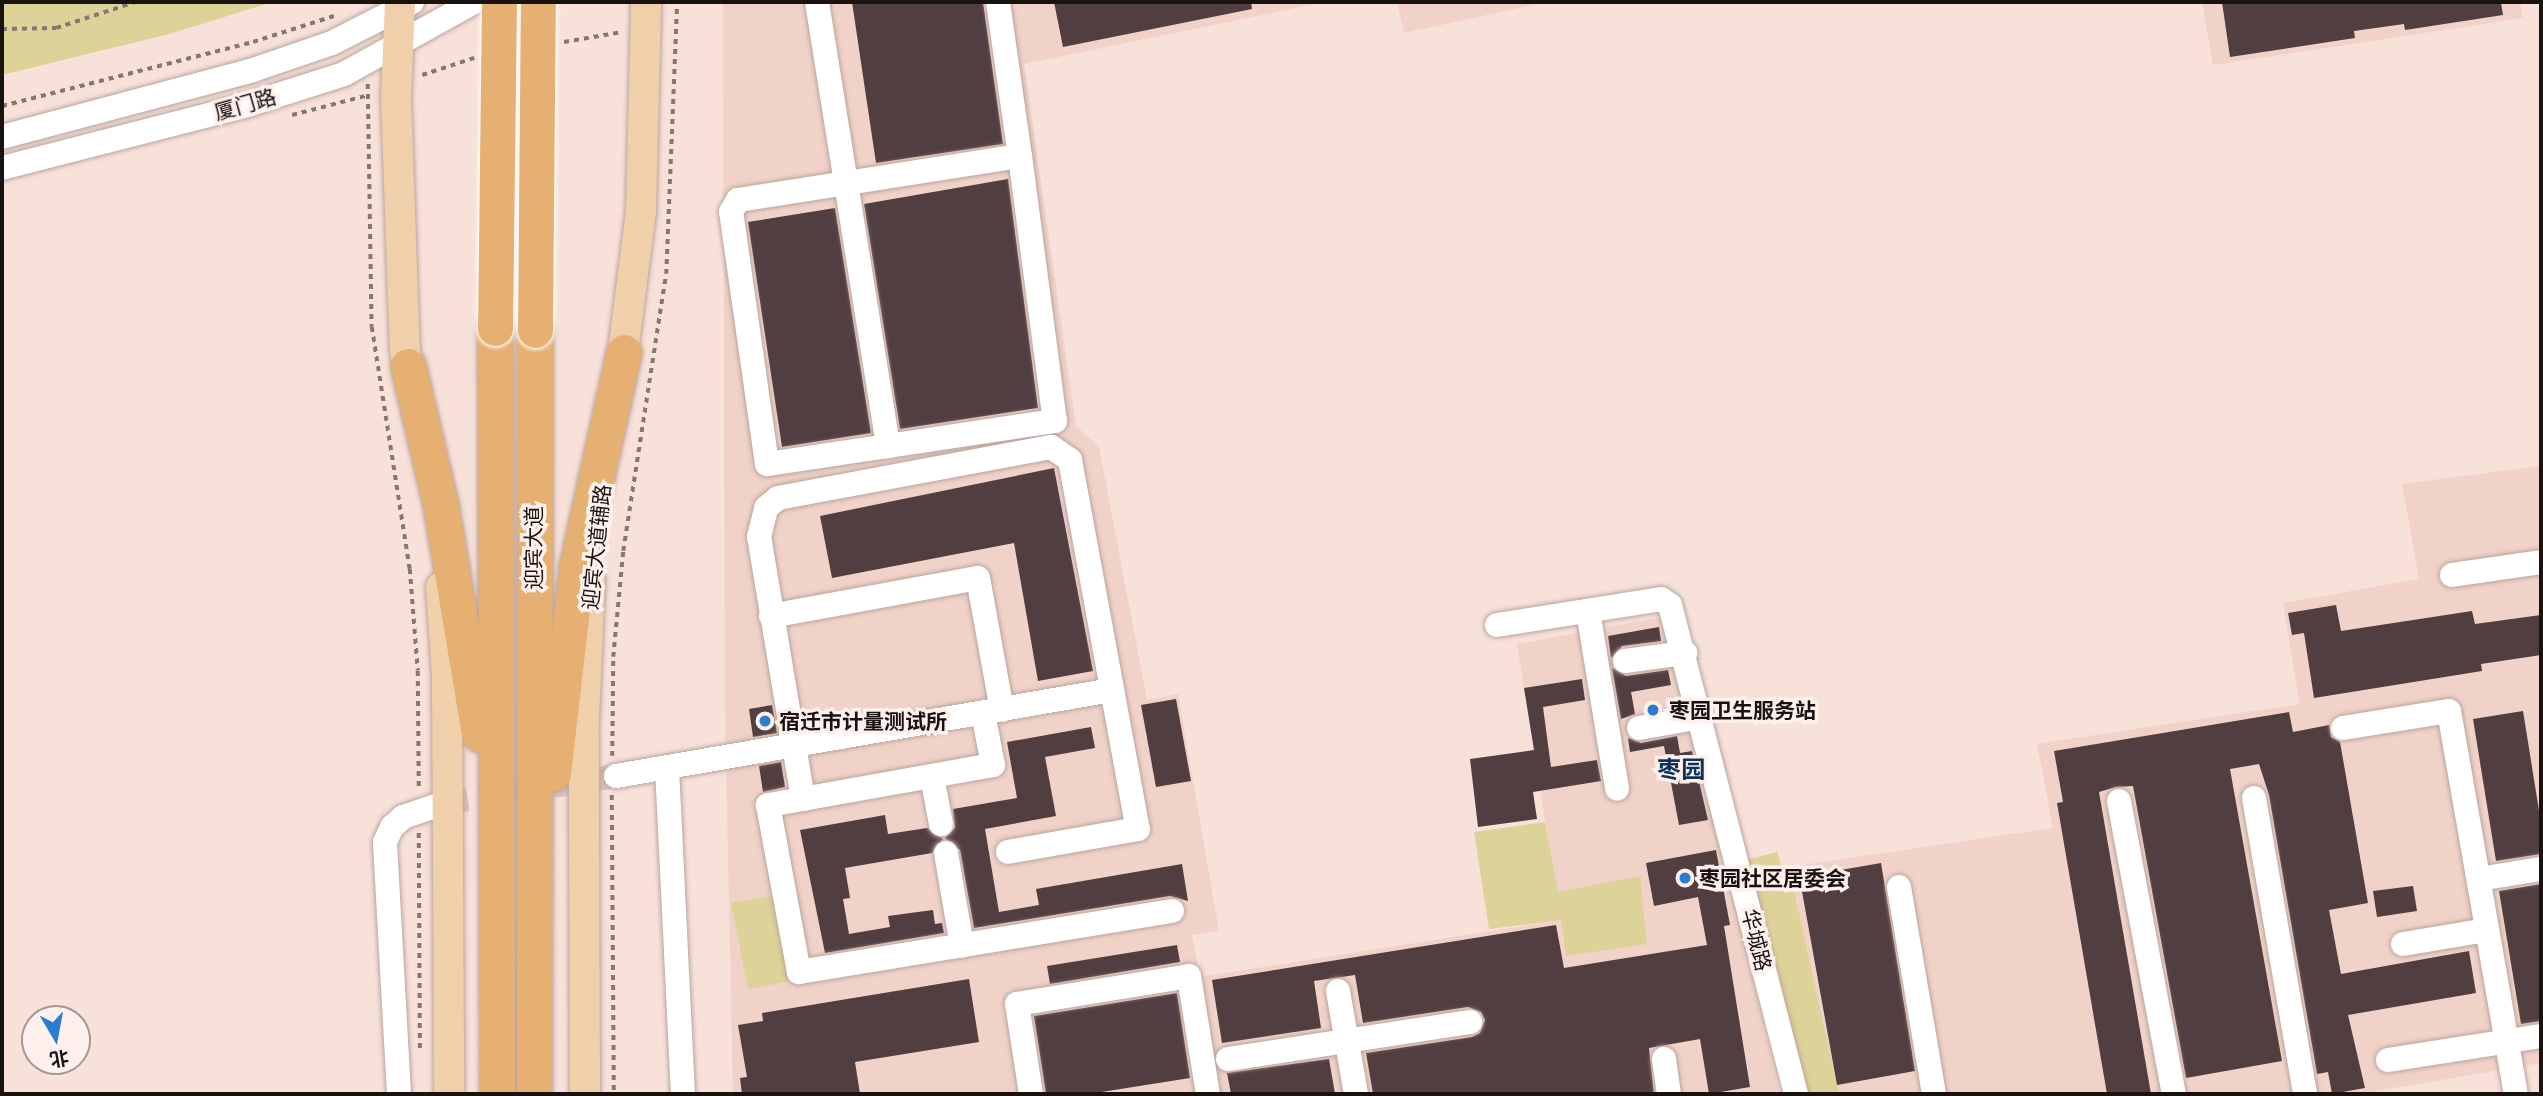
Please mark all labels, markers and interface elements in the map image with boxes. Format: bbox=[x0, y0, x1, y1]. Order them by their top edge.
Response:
street label: 厦门路 bbox=[211, 83, 279, 125]
street label: 迎宾大道辅路 bbox=[577, 483, 615, 611]
street label: 迎宾大道 bbox=[520, 506, 546, 590]
place label: 枣园卫生服务站 bbox=[1669, 697, 1816, 723]
marker: 枣园卫生服务站 bbox=[1643, 700, 1663, 720]
place label: 宿迁市计量测试所 bbox=[779, 708, 947, 734]
marker: 宿迁市计量测试所 bbox=[757, 713, 773, 729]
district label: 枣园 bbox=[1657, 756, 1705, 784]
place label: 枣园社区居委会 bbox=[1699, 865, 1846, 891]
marker: 枣园社区居委会 bbox=[1677, 870, 1693, 886]
street label: 华城路 bbox=[1737, 906, 1777, 974]
north arrow bbox=[21, 1005, 91, 1075]
text: 北 bbox=[48, 1045, 71, 1073]

